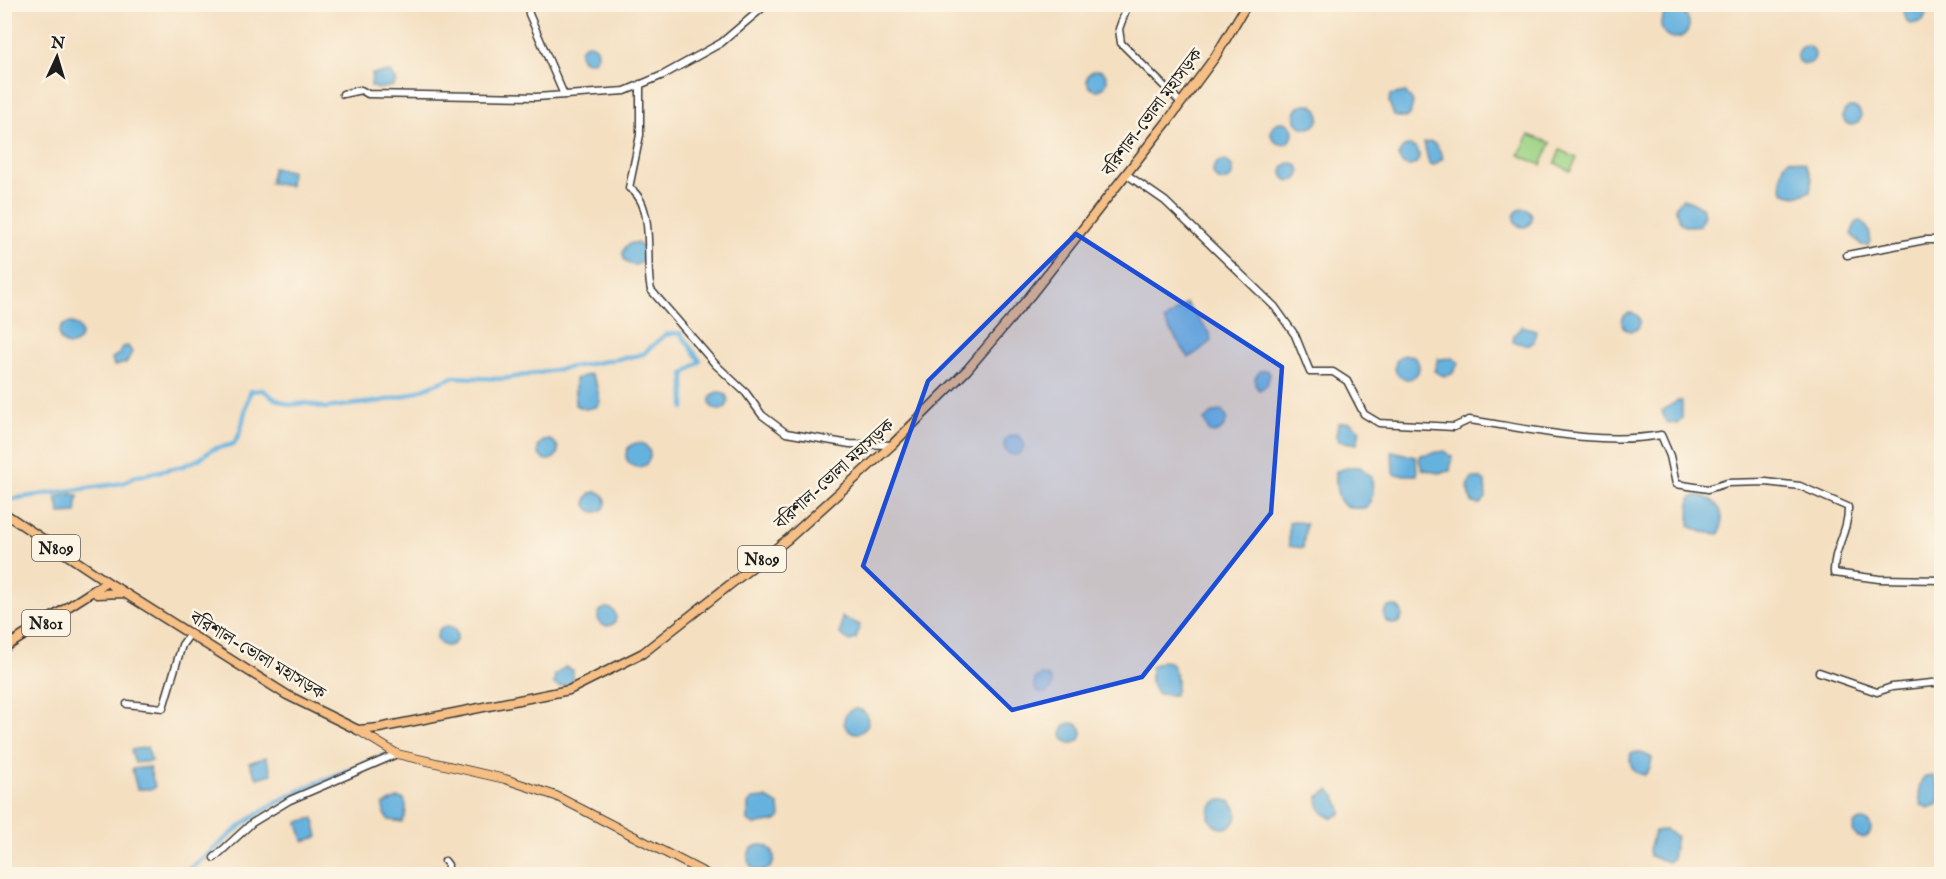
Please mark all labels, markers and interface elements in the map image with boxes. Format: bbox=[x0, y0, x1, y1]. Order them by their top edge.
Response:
north arrow bbox=[27, 27, 87, 87]
text: N bbox=[49, 34, 66, 55]
street label: বরিশাল-ভোলা মহাসড়ক bbox=[1097, 43, 1210, 182]
street label: বরিশাল-ভোলা মহাসড়ক bbox=[769, 414, 901, 536]
road number: N809 bbox=[32, 535, 80, 561]
road number: N809 bbox=[738, 546, 786, 572]
street label: বরিশাল-ভোলা মহাসড়ক bbox=[184, 606, 330, 707]
road number: N801 bbox=[22, 610, 70, 636]

